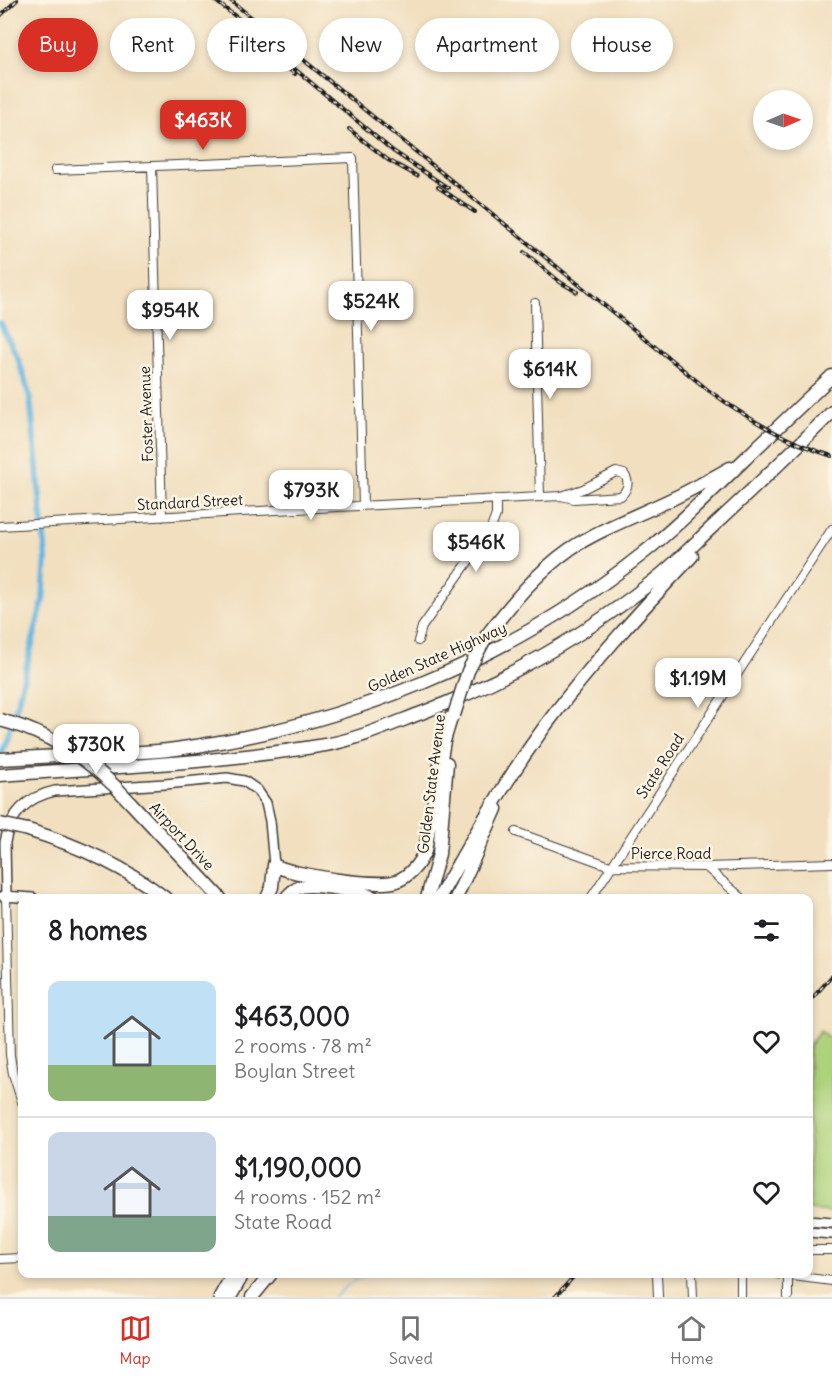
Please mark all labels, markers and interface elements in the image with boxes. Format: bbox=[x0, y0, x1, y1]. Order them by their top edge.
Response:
chip: Buy bbox=[18, 18, 98, 72]
chip: Rent bbox=[110, 18, 195, 72]
chip: Filters bbox=[207, 18, 307, 72]
chip: New bbox=[319, 18, 403, 72]
chip: Apartment bbox=[415, 18, 559, 72]
chip: House bbox=[571, 18, 673, 72]
north arrow bbox=[753, 90, 813, 150]
map controls bbox=[753, 90, 813, 150]
pin: $463K bbox=[161, 100, 245, 151]
text: $463K bbox=[174, 107, 232, 132]
pin: $524K bbox=[329, 281, 413, 332]
text: $524K bbox=[342, 288, 400, 313]
pin: $954K bbox=[128, 290, 212, 341]
text: $954K bbox=[141, 297, 199, 322]
pin: $614K bbox=[508, 349, 592, 400]
text: $614K bbox=[523, 356, 577, 381]
street label: Foster Avenue bbox=[135, 366, 157, 462]
pin: $793K bbox=[269, 470, 353, 521]
text: $793K bbox=[283, 477, 339, 502]
street label: Standard Street bbox=[136, 490, 244, 514]
pin: $546K bbox=[434, 522, 518, 573]
text: $546K bbox=[447, 529, 505, 554]
street label: Golden State Highway bbox=[365, 618, 509, 696]
pin: $1.19M bbox=[649, 658, 747, 709]
text: $1.19M bbox=[669, 665, 727, 690]
street label: Golden State Avenue bbox=[413, 713, 449, 855]
pin: $730K bbox=[54, 724, 138, 775]
street label: State Road bbox=[632, 730, 688, 802]
text: $730K bbox=[67, 731, 125, 756]
street label: Airport Drive bbox=[146, 798, 218, 874]
street label: Pierce Road bbox=[631, 844, 712, 863]
text: 8 homes bbox=[48, 914, 147, 947]
icon: filters bbox=[750, 914, 783, 947]
text: $463,000 bbox=[234, 1000, 350, 1033]
icon: home bbox=[96, 1005, 168, 1077]
icon: heart bbox=[750, 1025, 783, 1058]
text: 2 rooms · 78 m² bbox=[234, 1033, 372, 1058]
text: Boylan Street bbox=[234, 1058, 355, 1083]
text: $1,190,000 bbox=[234, 1151, 362, 1184]
icon: home bbox=[96, 1156, 168, 1228]
icon: heart bbox=[750, 1176, 783, 1209]
text: 4 rooms · 152 m² bbox=[234, 1184, 382, 1209]
text: State Road bbox=[234, 1209, 332, 1234]
tab: Map bbox=[119, 1312, 152, 1368]
tab: Saved bbox=[389, 1312, 433, 1368]
tab: Home bbox=[670, 1312, 713, 1368]

